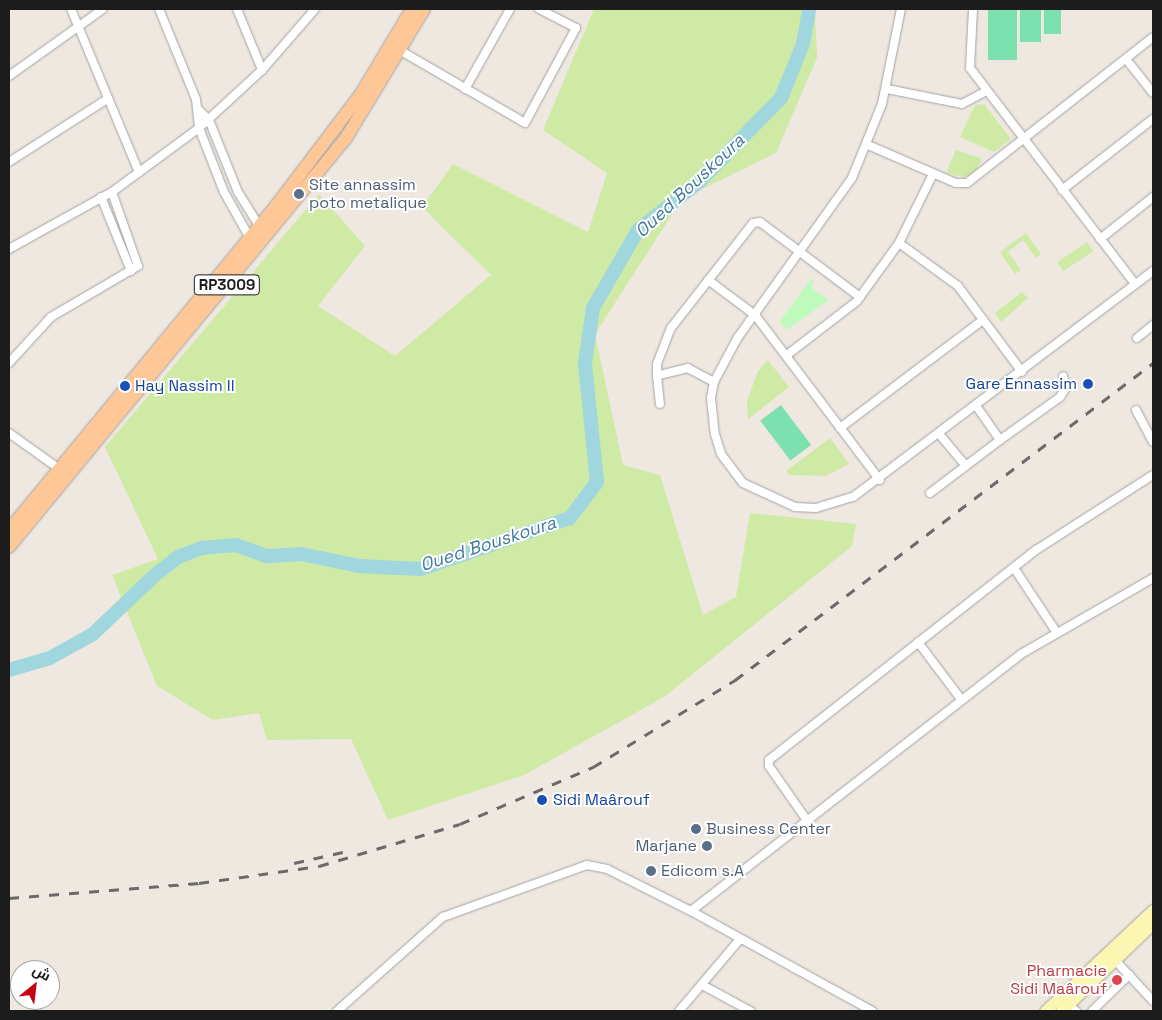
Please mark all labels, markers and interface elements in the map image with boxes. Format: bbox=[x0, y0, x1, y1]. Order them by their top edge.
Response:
water label: Oued Bouskoura bbox=[631, 130, 749, 242]
place label: Site annassim poto metalique bbox=[309, 175, 427, 213]
marker: Site annassim poto metalique bbox=[293, 188, 305, 200]
road number: RP3009 bbox=[193, 272, 261, 298]
place label: Gare Ennassim bbox=[966, 374, 1077, 394]
place label: Hay Nassim II bbox=[135, 376, 235, 396]
marker: Gare Ennassim bbox=[1081, 377, 1095, 391]
marker: Hay Nassim II bbox=[119, 380, 131, 392]
water label: Oued Bouskoura bbox=[417, 512, 559, 576]
place label: Sidi Maârouf bbox=[553, 790, 650, 810]
marker: Sidi Maârouf bbox=[535, 793, 549, 807]
place label: Business Center bbox=[706, 819, 831, 839]
marker: Business Center bbox=[690, 823, 702, 835]
place label: Marjane bbox=[635, 836, 697, 856]
marker: Marjane bbox=[701, 840, 713, 852]
place label: Edicom s.A bbox=[661, 861, 744, 881]
marker: Edicom s.A bbox=[645, 865, 657, 877]
north arrow bbox=[10, 960, 60, 1010]
text: ش bbox=[30, 961, 54, 985]
place label: Pharmacie Sidi Maârouf bbox=[1010, 961, 1107, 999]
marker: Pharmacie Sidi Maârouf bbox=[1111, 974, 1123, 986]

